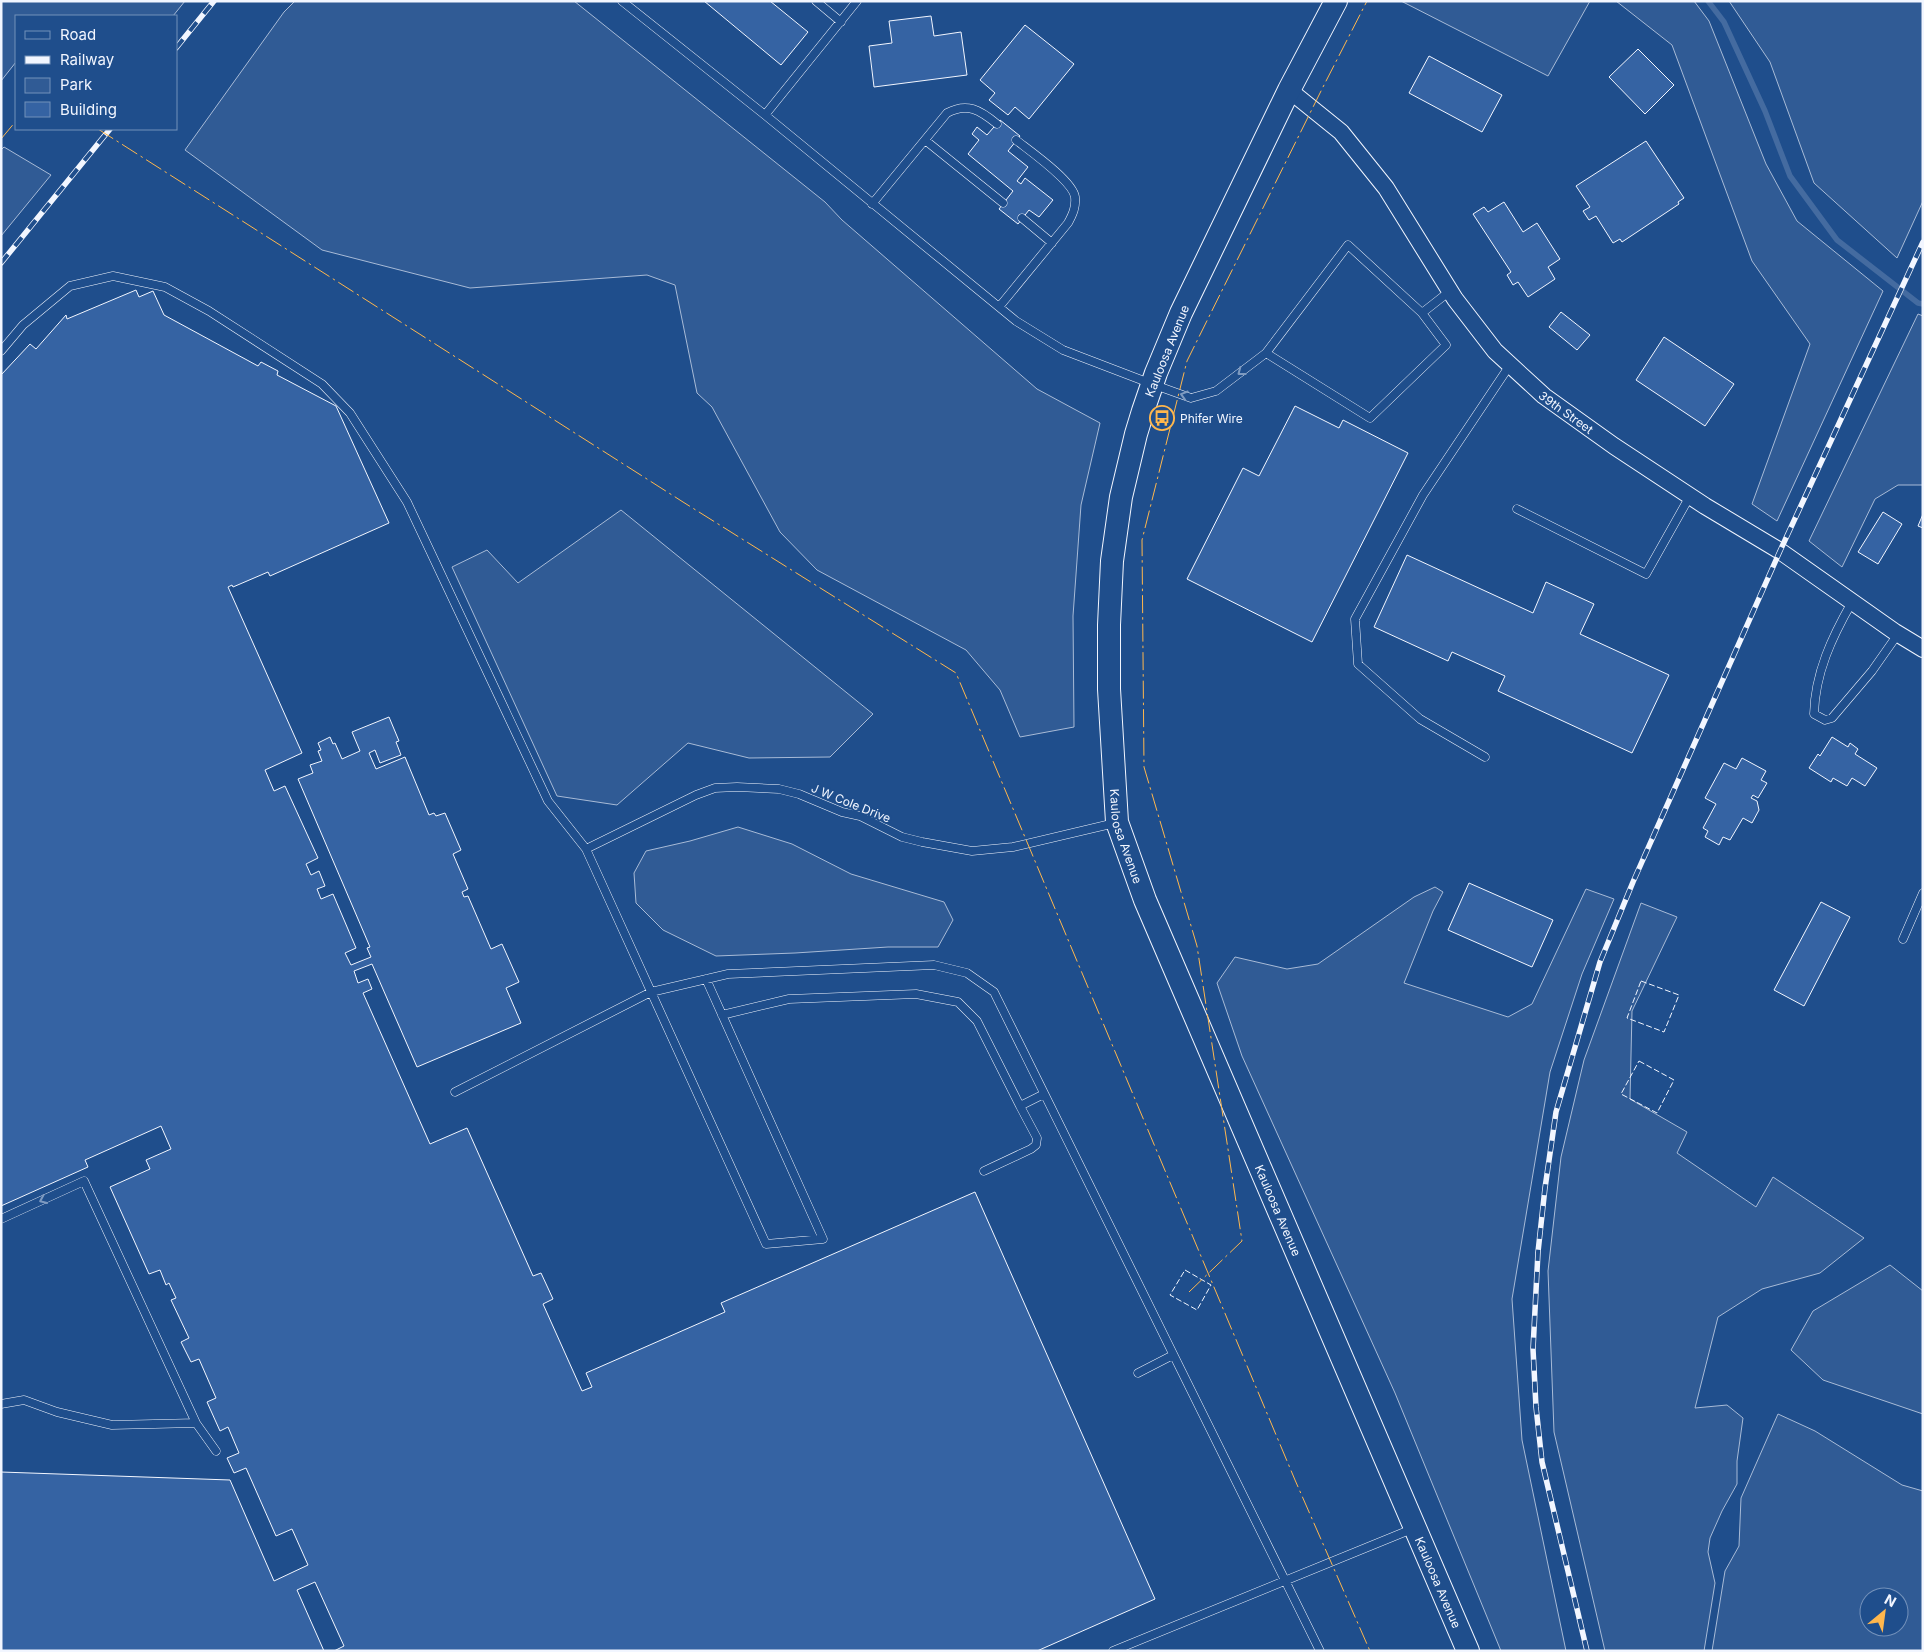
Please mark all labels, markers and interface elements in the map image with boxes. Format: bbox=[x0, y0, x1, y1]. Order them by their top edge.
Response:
legend bbox=[15, 15, 178, 130]
text: Road bbox=[60, 25, 96, 44]
text: Railway bbox=[60, 50, 115, 69]
text: Park bbox=[60, 75, 93, 94]
text: Building bbox=[60, 100, 117, 119]
street label: Kauloosa Avenue bbox=[1142, 303, 1192, 399]
one-way arrow bbox=[1237, 366, 1247, 375]
street label: 39th Street bbox=[1536, 388, 1597, 437]
one-way arrow bbox=[1180, 390, 1189, 400]
bus stop icon: Phifer Wire bbox=[1149, 405, 1175, 431]
place label: Phifer Wire bbox=[1180, 411, 1243, 426]
street label: J W Cole Drive bbox=[809, 780, 893, 826]
street label: Kauloosa Avenue bbox=[1108, 788, 1146, 885]
street label: Kauloosa Avenue bbox=[1252, 1162, 1305, 1258]
one-way arrow bbox=[39, 1194, 48, 1205]
street label: Kauloosa Avenue bbox=[1412, 1534, 1465, 1630]
north arrow bbox=[1859, 1587, 1909, 1637]
text: N bbox=[1882, 1590, 1899, 1610]

